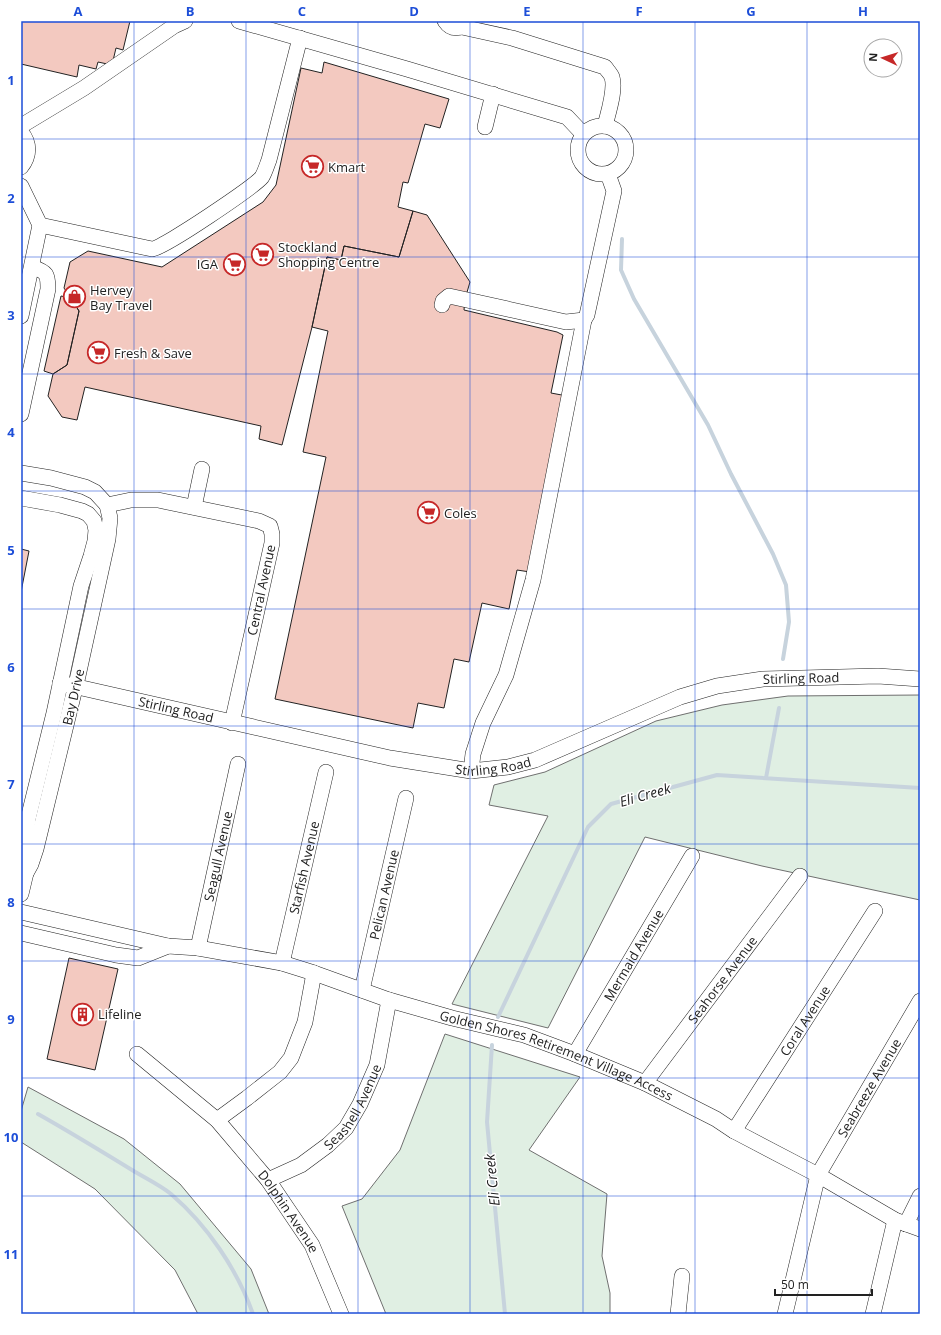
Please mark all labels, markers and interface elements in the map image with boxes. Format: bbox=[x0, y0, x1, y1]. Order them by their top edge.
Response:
text: A bbox=[74, 2, 83, 20]
text: B bbox=[186, 2, 195, 20]
text: C bbox=[298, 2, 306, 20]
text: D bbox=[409, 2, 419, 20]
text: E bbox=[523, 2, 531, 20]
text: F bbox=[635, 2, 643, 20]
text: G bbox=[746, 2, 756, 20]
text: H bbox=[858, 2, 868, 20]
north arrow bbox=[863, 38, 903, 78]
text: N bbox=[865, 52, 880, 62]
text: 1 bbox=[7, 71, 15, 89]
supermarket icon: Kmart bbox=[299, 154, 325, 180]
place label: Kmart bbox=[328, 158, 366, 176]
text: 2 bbox=[7, 189, 15, 207]
place label: Stockland Shopping Centre bbox=[278, 238, 379, 271]
supermarket icon: Stockland Shopping Centre bbox=[250, 241, 276, 267]
supermarket icon: IGA bbox=[221, 251, 247, 277]
place label: IGA bbox=[197, 255, 219, 273]
place label: Hervey Bay Travel bbox=[90, 281, 152, 314]
shop icon: Hervey Bay Travel bbox=[61, 284, 87, 310]
text: 3 bbox=[7, 306, 15, 324]
supermarket icon: Fresh & Save bbox=[85, 340, 111, 366]
place label: Fresh & Save bbox=[114, 344, 192, 362]
text: 4 bbox=[7, 423, 15, 441]
supermarket icon: Coles bbox=[415, 500, 441, 526]
place label: Coles bbox=[444, 504, 477, 522]
text: 5 bbox=[7, 541, 15, 559]
street label: Central Avenue bbox=[243, 543, 279, 637]
text: 6 bbox=[7, 658, 15, 676]
street label: Bay Drive bbox=[58, 667, 88, 727]
street label: Stirling Road bbox=[763, 668, 840, 688]
street label: Stirling Road bbox=[137, 692, 215, 727]
street label: Stirling Road bbox=[454, 752, 533, 780]
text: 7 bbox=[7, 775, 15, 793]
water label: Eli Creek bbox=[617, 778, 674, 811]
street label: Seagull Avenue bbox=[199, 809, 237, 903]
street label: Starfish Avenue bbox=[285, 819, 323, 916]
street label: Pelican Avenue bbox=[365, 848, 403, 941]
text: 8 bbox=[7, 893, 15, 911]
street label: Mermaid Avenue bbox=[599, 906, 668, 1004]
street label: Seahorse Avenue bbox=[684, 932, 761, 1027]
street label: Coral Avenue bbox=[775, 982, 834, 1059]
building icon: Lifeline bbox=[69, 1001, 95, 1027]
place label: Lifeline bbox=[98, 1005, 142, 1023]
street label: Golden Shores Retirement Village Access bbox=[438, 1006, 676, 1105]
text: 9 bbox=[7, 1010, 15, 1028]
street label: Seabreeze Avenue bbox=[833, 1035, 905, 1140]
street label: Seashell Avenue bbox=[320, 1061, 385, 1154]
text: 10 bbox=[4, 1128, 18, 1146]
water label: Eli Creek bbox=[479, 1152, 504, 1207]
street label: Dolphin Avenue bbox=[254, 1166, 323, 1255]
text: 11 bbox=[4, 1245, 18, 1263]
scale bar bbox=[775, 1271, 872, 1297]
text: 50 m bbox=[781, 1276, 809, 1293]

